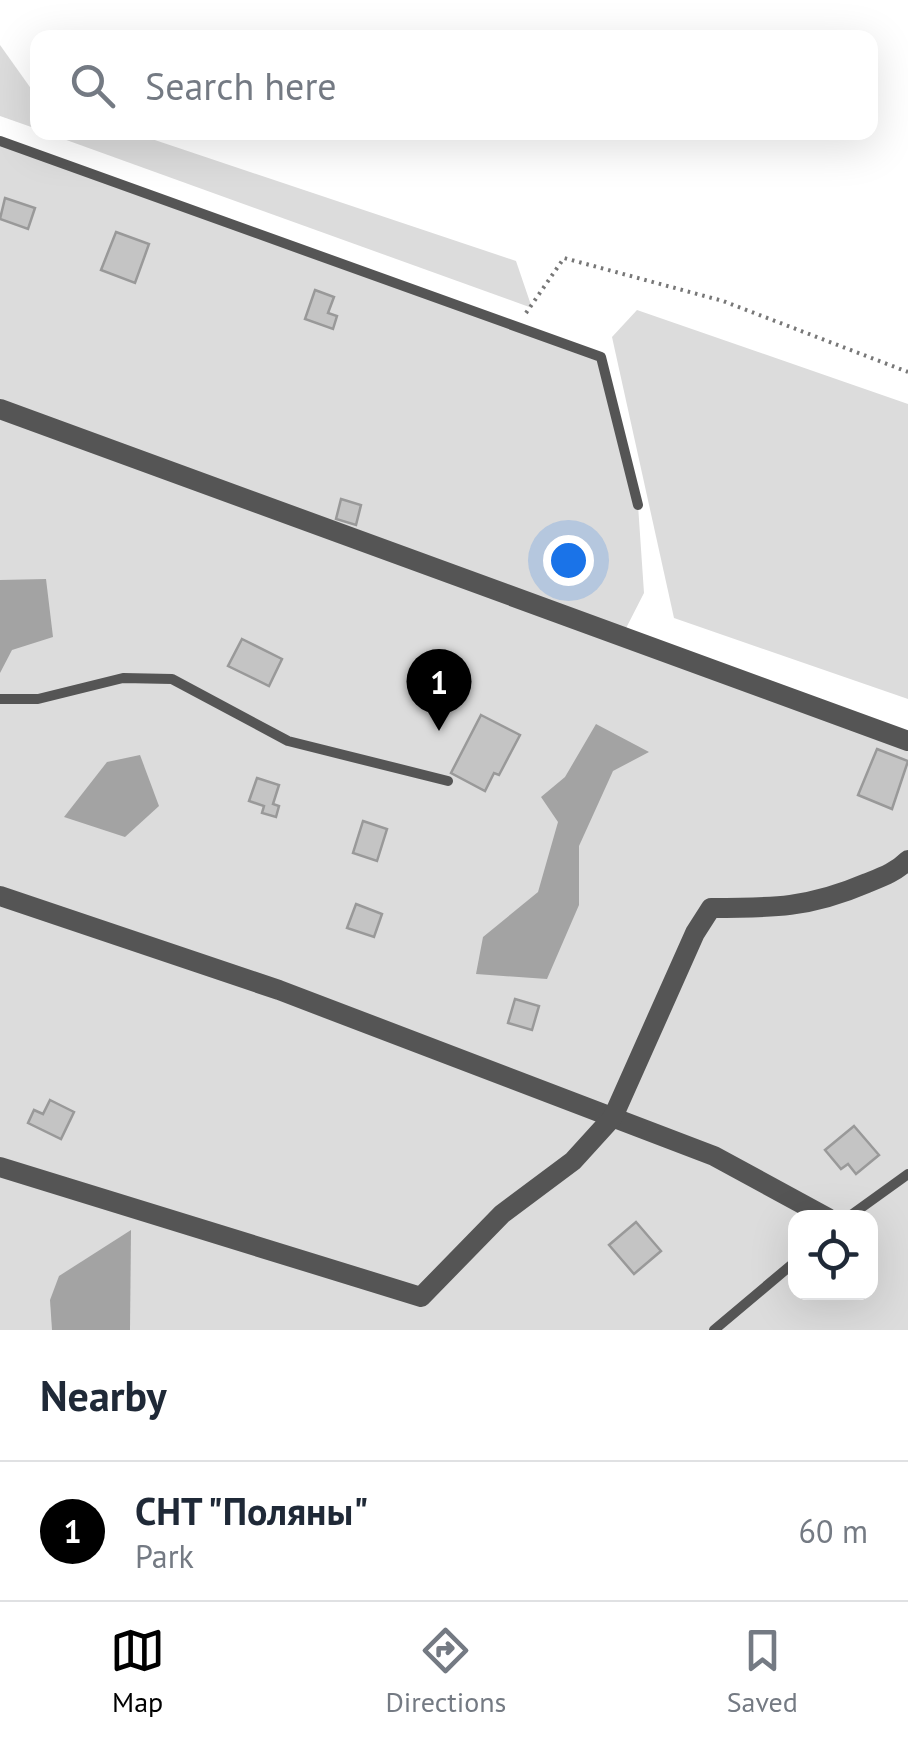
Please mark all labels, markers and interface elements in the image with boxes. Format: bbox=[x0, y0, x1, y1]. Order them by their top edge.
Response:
search box bbox=[30, 30, 878, 140]
icon: search bbox=[65, 58, 120, 113]
text: Search here bbox=[145, 61, 337, 110]
your location bbox=[543, 535, 594, 586]
pin: 1 bbox=[406, 648, 472, 731]
map controls bbox=[788, 1210, 878, 1300]
button: locate bbox=[788, 1210, 878, 1300]
text: Nearby bbox=[40, 1368, 167, 1423]
text: СНТ "Поляны" bbox=[135, 1486, 369, 1535]
text: 1 bbox=[63, 1510, 82, 1552]
text: 60 m bbox=[799, 1510, 868, 1552]
text: Park bbox=[135, 1535, 194, 1577]
tab: Map bbox=[110, 1623, 165, 1720]
tab: Directions bbox=[385, 1623, 506, 1720]
tab: Saved bbox=[727, 1623, 798, 1720]

